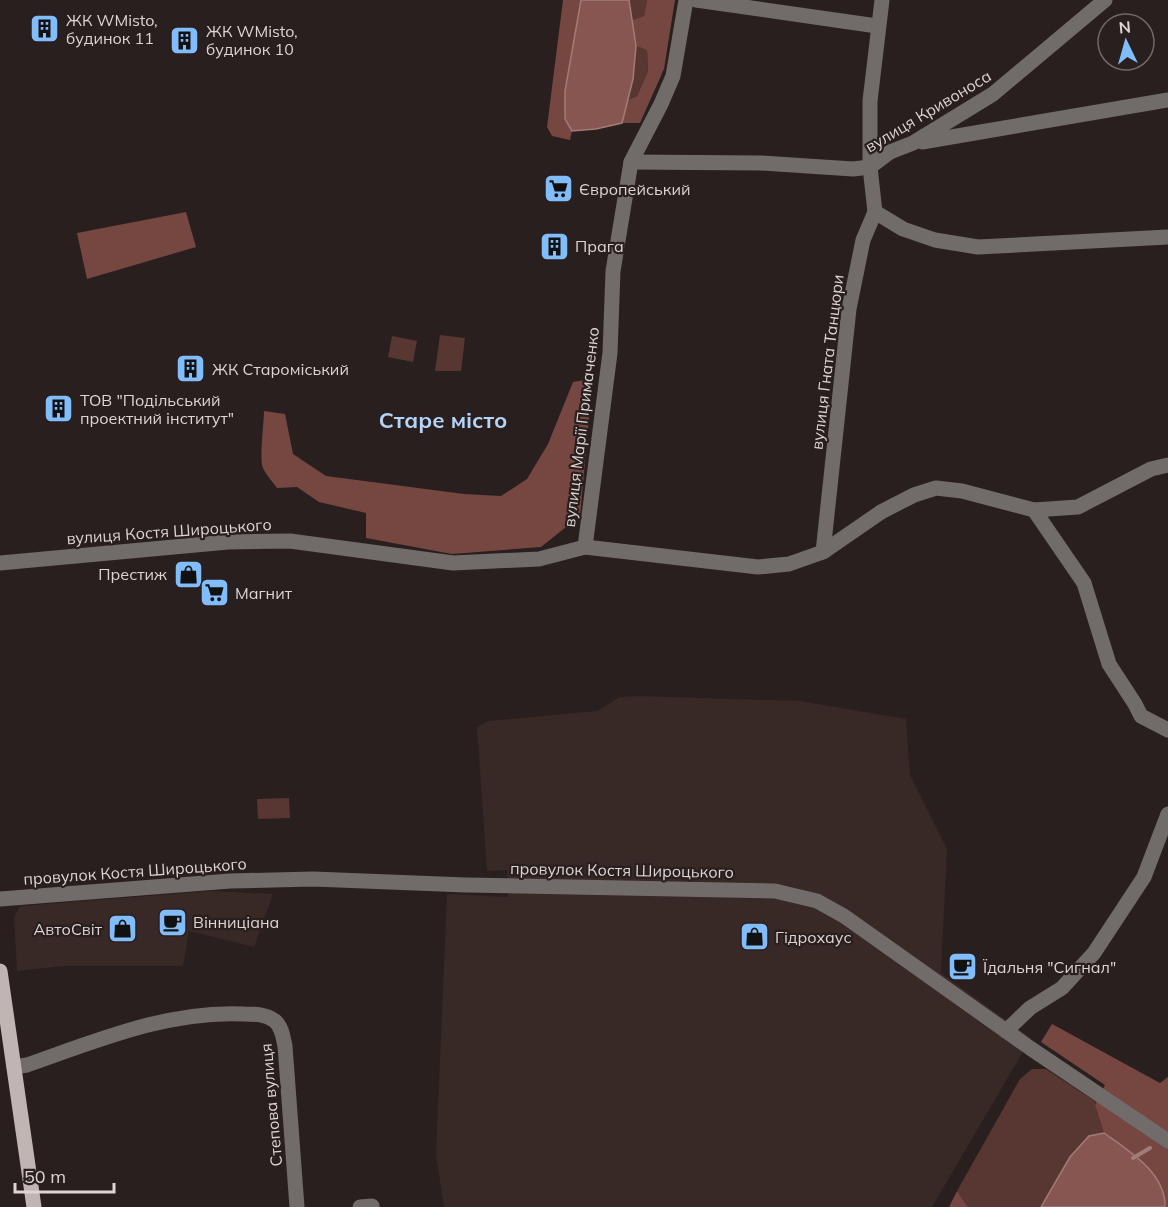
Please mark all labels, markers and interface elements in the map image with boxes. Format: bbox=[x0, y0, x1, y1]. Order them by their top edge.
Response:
place label: ЖК WMisto, будинок 11 bbox=[66, 10, 158, 48]
north arrow bbox=[1096, 12, 1156, 72]
building icon: ЖК WMisto, будинок 11 bbox=[29, 13, 61, 45]
text: N bbox=[1118, 17, 1132, 38]
place label: ЖК WMisto, будинок 10 bbox=[206, 21, 298, 59]
building icon: ЖК WMisto, будинок 10 bbox=[169, 24, 201, 56]
street label: вулиця Кривоноса bbox=[861, 65, 995, 157]
supermarket icon: Європейський bbox=[542, 173, 574, 205]
place label: Європейський bbox=[579, 179, 690, 199]
building icon: Прага bbox=[538, 230, 570, 262]
place label: Прага bbox=[575, 236, 624, 256]
street label: вулиця Гната Танцюри bbox=[806, 273, 848, 451]
street label: вулиця Марії Примаченко bbox=[559, 326, 603, 528]
building icon: ЖК Староміський bbox=[175, 353, 207, 385]
place label: ЖК Староміський bbox=[212, 359, 349, 379]
place label: ТОВ "Подільський проектний інститут" bbox=[80, 390, 234, 428]
building icon: ТОВ "Подільський проектний інститут" bbox=[43, 393, 75, 425]
district label: Старе місто bbox=[379, 406, 507, 434]
street label: вулиця Костя Широцького bbox=[66, 514, 272, 548]
shop icon: Престиж bbox=[172, 558, 204, 590]
place label: Престиж bbox=[98, 564, 167, 584]
supermarket icon: Магнит bbox=[198, 577, 230, 609]
place label: Магнит bbox=[235, 583, 293, 603]
street label: провулок Костя Широцького bbox=[23, 853, 247, 889]
street label: провулок Костя Широцького bbox=[510, 858, 734, 882]
cafe icon: Вінниціана bbox=[156, 906, 188, 938]
place label: Вінниціана bbox=[193, 912, 279, 932]
shop icon: АвтоСвіт bbox=[107, 913, 139, 945]
place label: АвтоСвіт bbox=[33, 919, 103, 939]
shop icon: Гідрохаус bbox=[738, 921, 770, 953]
place label: Гідрохаус bbox=[775, 927, 852, 947]
cafe icon: Їдальня "Сигнал" bbox=[946, 951, 978, 983]
place label: Їдальня "Сигнал" bbox=[982, 957, 1116, 977]
street label: Степова вулиця bbox=[256, 1043, 286, 1167]
scale bar bbox=[15, 1156, 114, 1194]
text: 50 m bbox=[24, 1165, 66, 1188]

